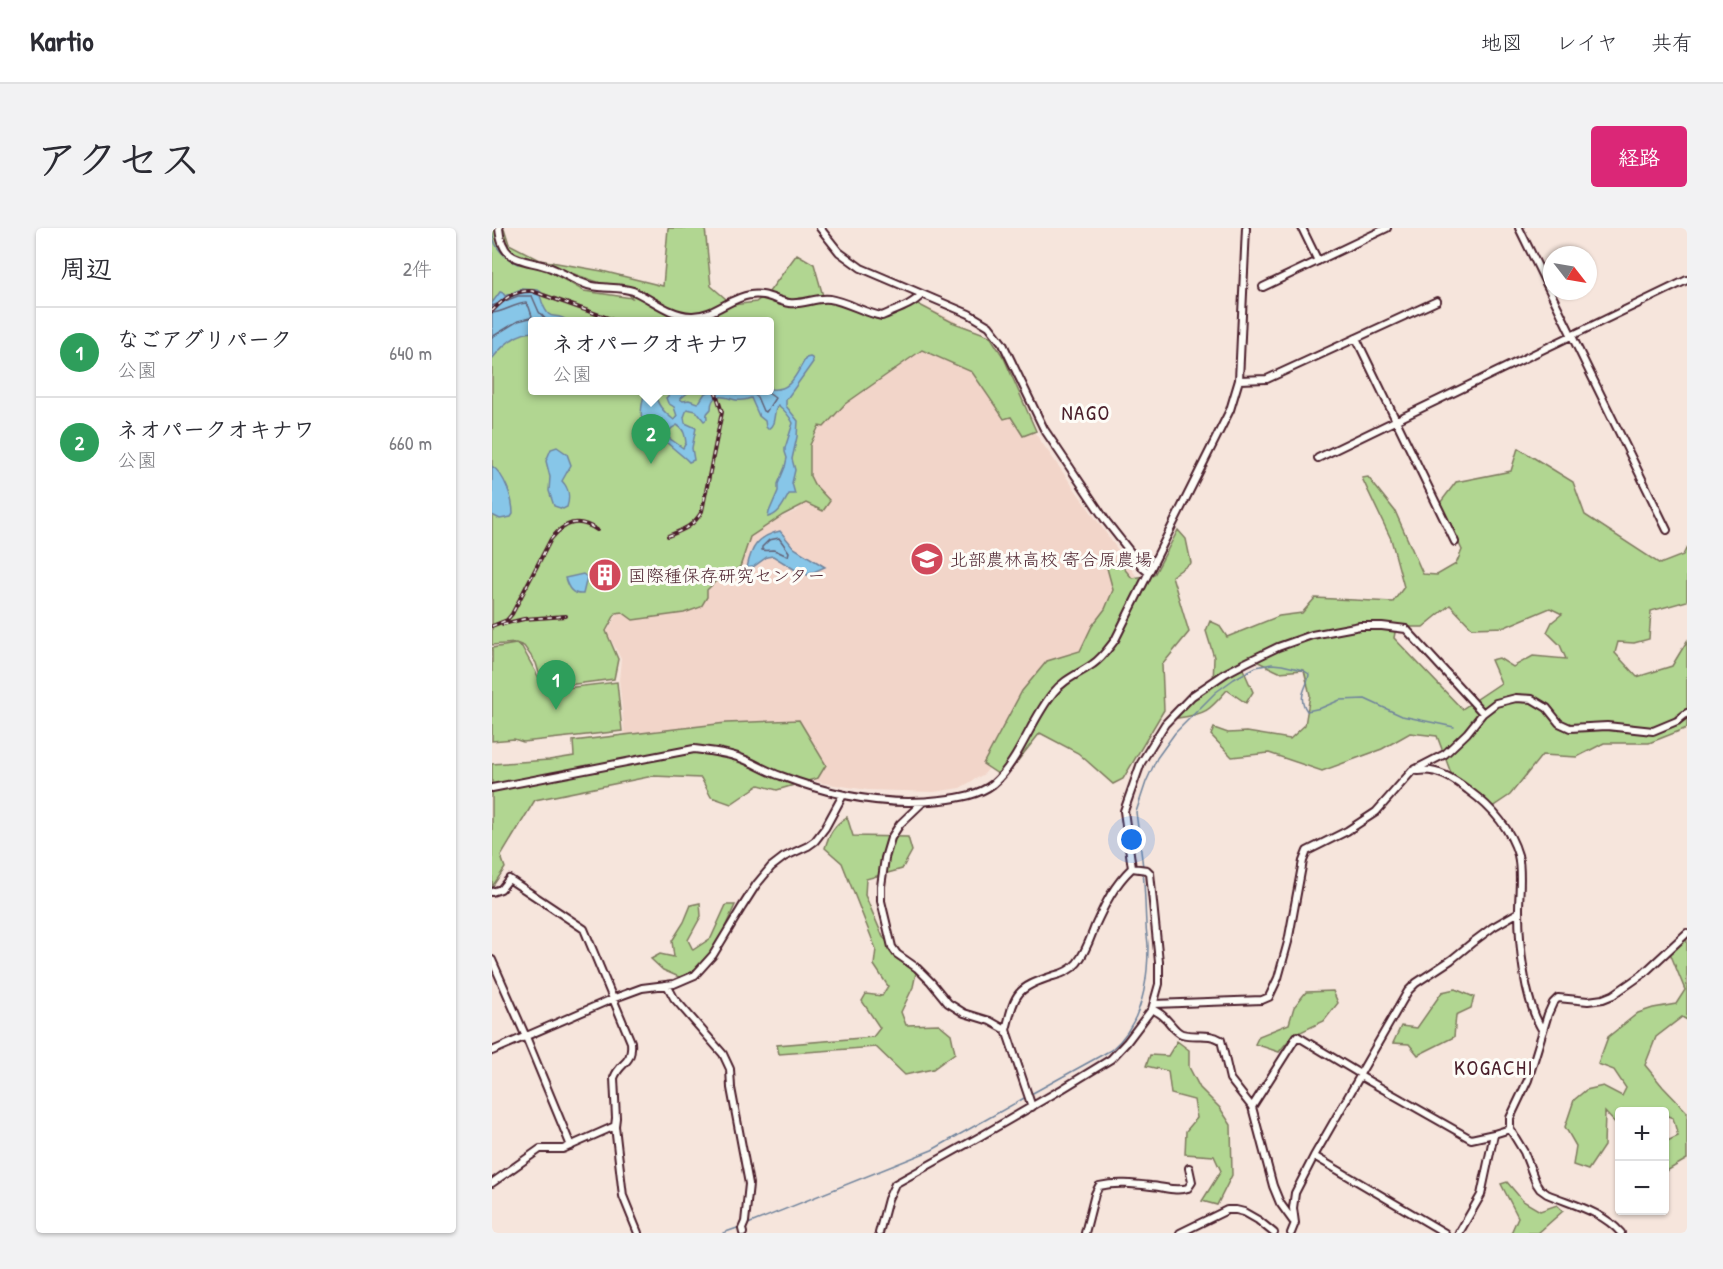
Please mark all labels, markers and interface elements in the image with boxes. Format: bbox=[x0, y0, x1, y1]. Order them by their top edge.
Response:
text: Kartio bbox=[30, 22, 94, 60]
text: 地図 bbox=[1481, 28, 1523, 57]
text: レイヤ bbox=[1556, 28, 1618, 57]
text: 共有 bbox=[1651, 28, 1693, 57]
button: 経路 bbox=[1591, 126, 1687, 187]
text: アクセス bbox=[36, 130, 201, 187]
north arrow bbox=[1543, 246, 1597, 300]
text: 周辺 bbox=[60, 251, 112, 286]
text: 2件 bbox=[403, 255, 432, 282]
popup bbox=[528, 317, 774, 395]
text: なごアグリパーク bbox=[117, 324, 292, 354]
text: ネオパークオキナワ bbox=[552, 328, 750, 358]
text: 1 bbox=[76, 339, 83, 366]
text: 640 m bbox=[389, 339, 432, 366]
text: 公園 bbox=[117, 356, 157, 383]
text: 公園 bbox=[552, 360, 592, 387]
district label: NAGO bbox=[1061, 398, 1111, 427]
text: ネオパークオキナワ bbox=[117, 414, 315, 444]
pin: 2 bbox=[632, 414, 670, 464]
text: 2 bbox=[75, 429, 84, 456]
text: 660 m bbox=[389, 429, 432, 456]
text: 公園 bbox=[117, 446, 157, 473]
school or university icon: 北部農林高校 寄合原農場 bbox=[909, 541, 945, 577]
place label: 北部農林高校 寄合原農場 bbox=[950, 547, 1152, 572]
building icon: 国際種保存研究センター bbox=[587, 557, 623, 593]
place label: 国際種保存研究センター bbox=[628, 563, 825, 588]
pin: 1 bbox=[536, 660, 576, 710]
your location bbox=[1117, 825, 1146, 854]
district label: KOGACHI bbox=[1454, 1053, 1534, 1082]
map controls bbox=[1615, 1107, 1669, 1215]
button: + bbox=[1615, 1107, 1669, 1161]
button: − bbox=[1615, 1161, 1669, 1215]

